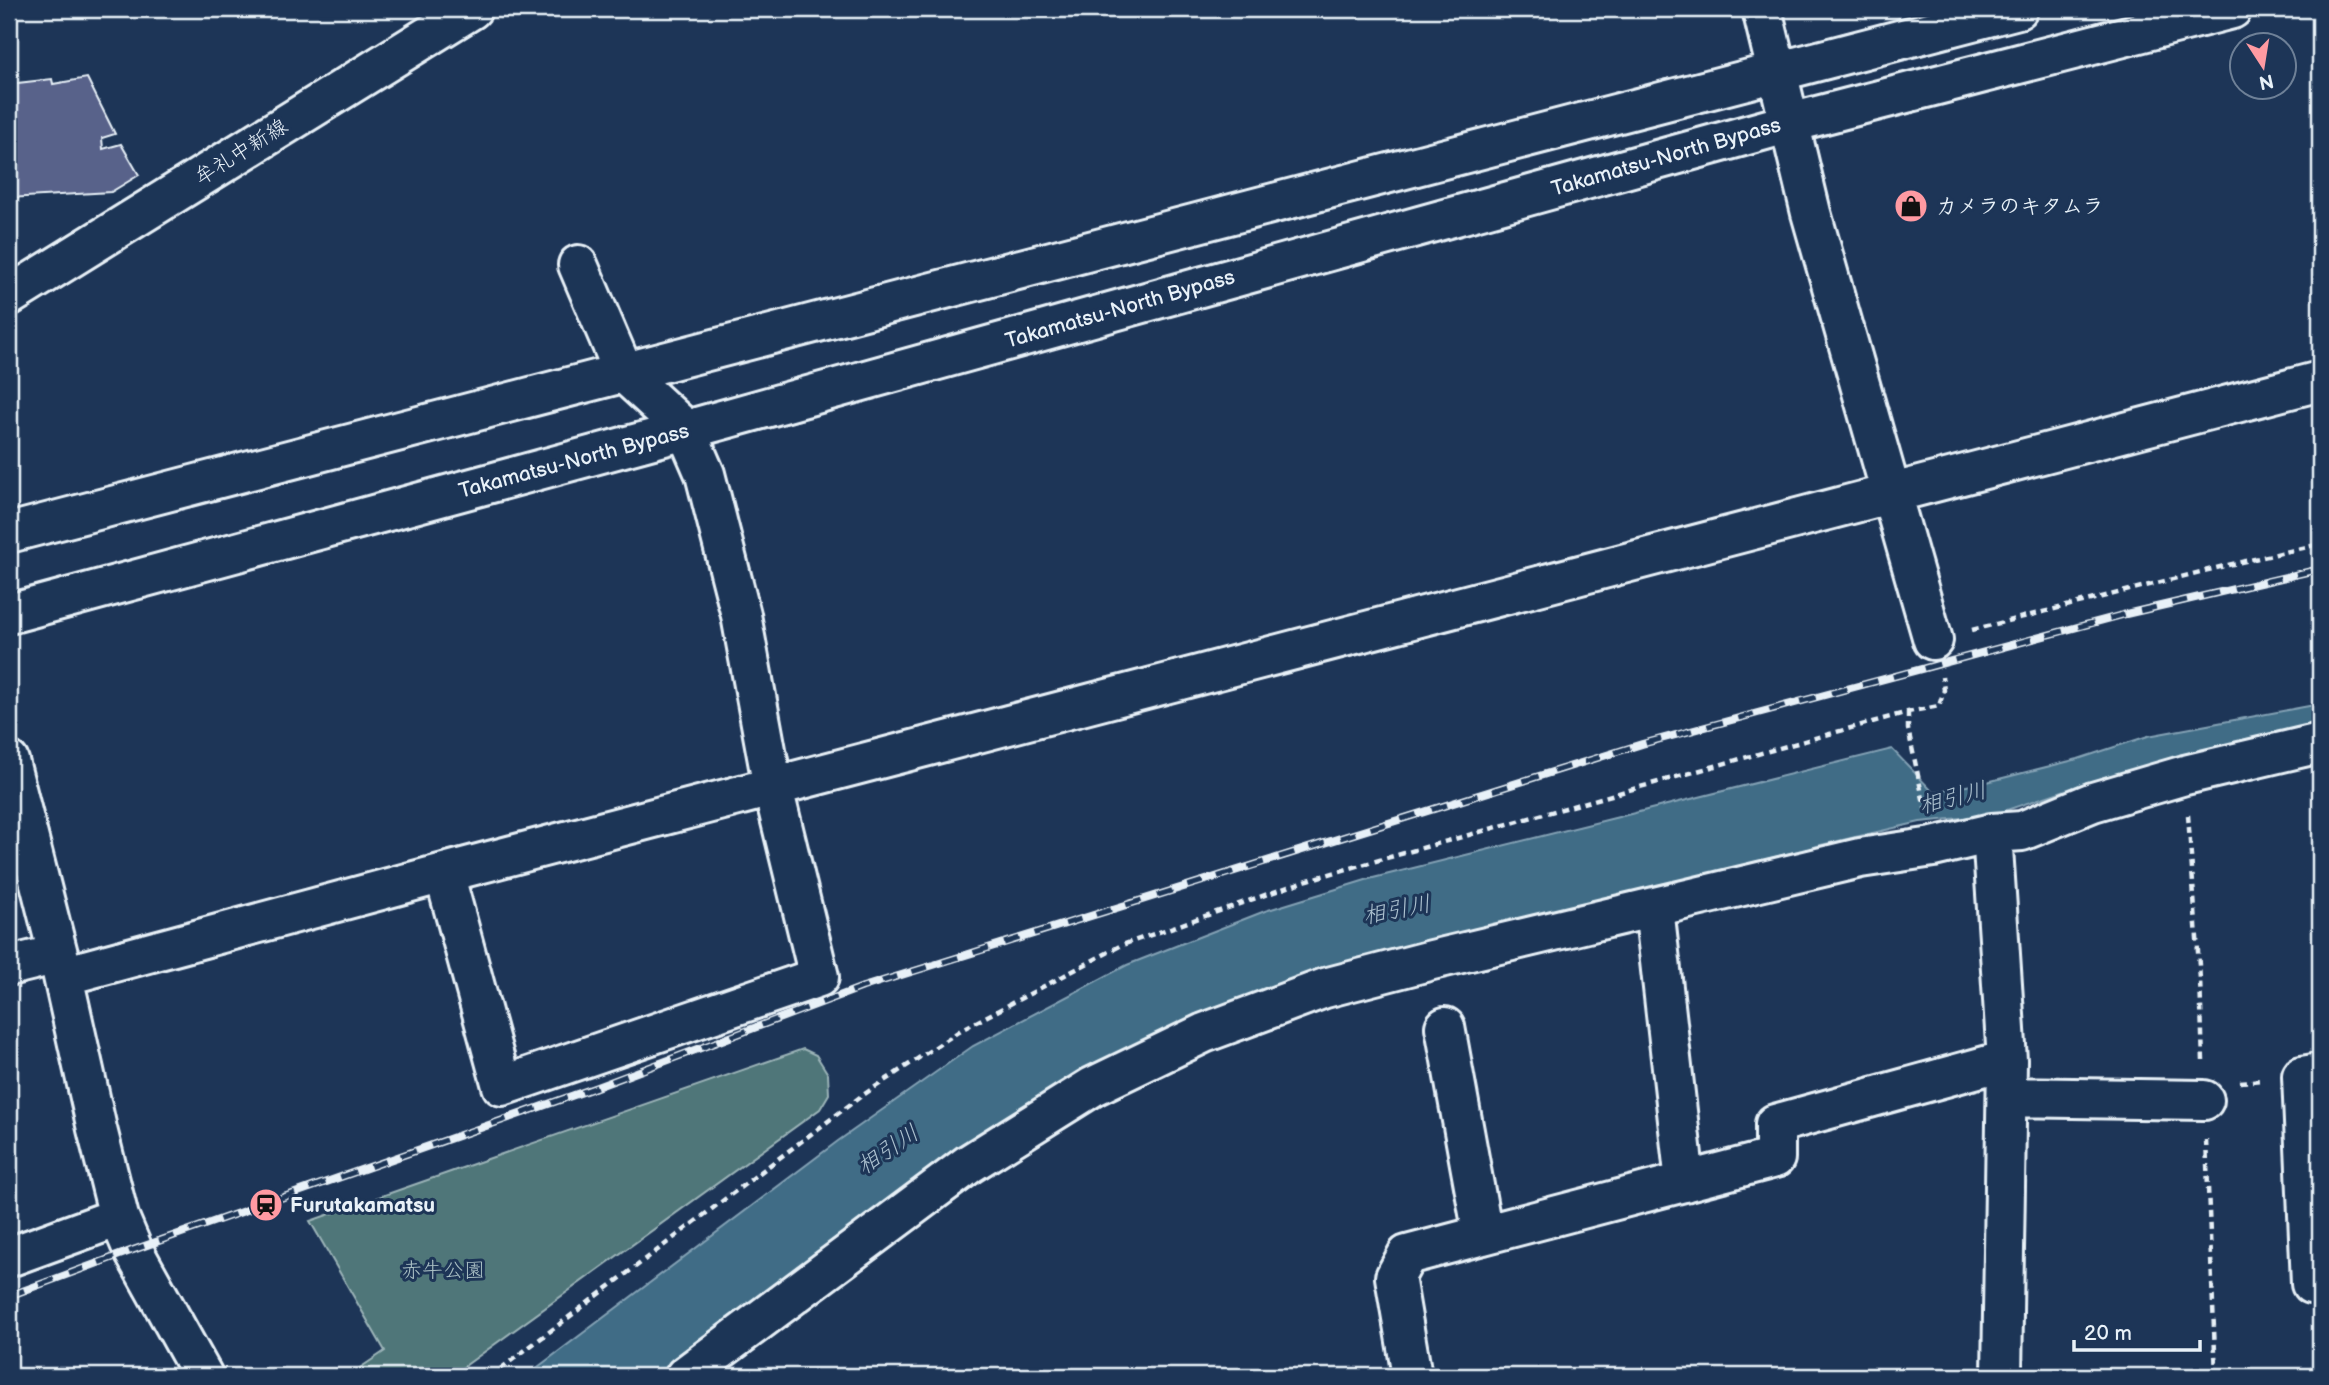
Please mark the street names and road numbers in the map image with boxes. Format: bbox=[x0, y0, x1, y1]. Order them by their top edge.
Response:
street label: Takamatsu-North Bypass bbox=[1548, 112, 1784, 202]
street label: 牟礼中新線 bbox=[190, 114, 292, 190]
street label: Takamatsu-North Bypass bbox=[1002, 264, 1238, 354]
street label: Takamatsu-North Bypass bbox=[456, 418, 692, 504]

